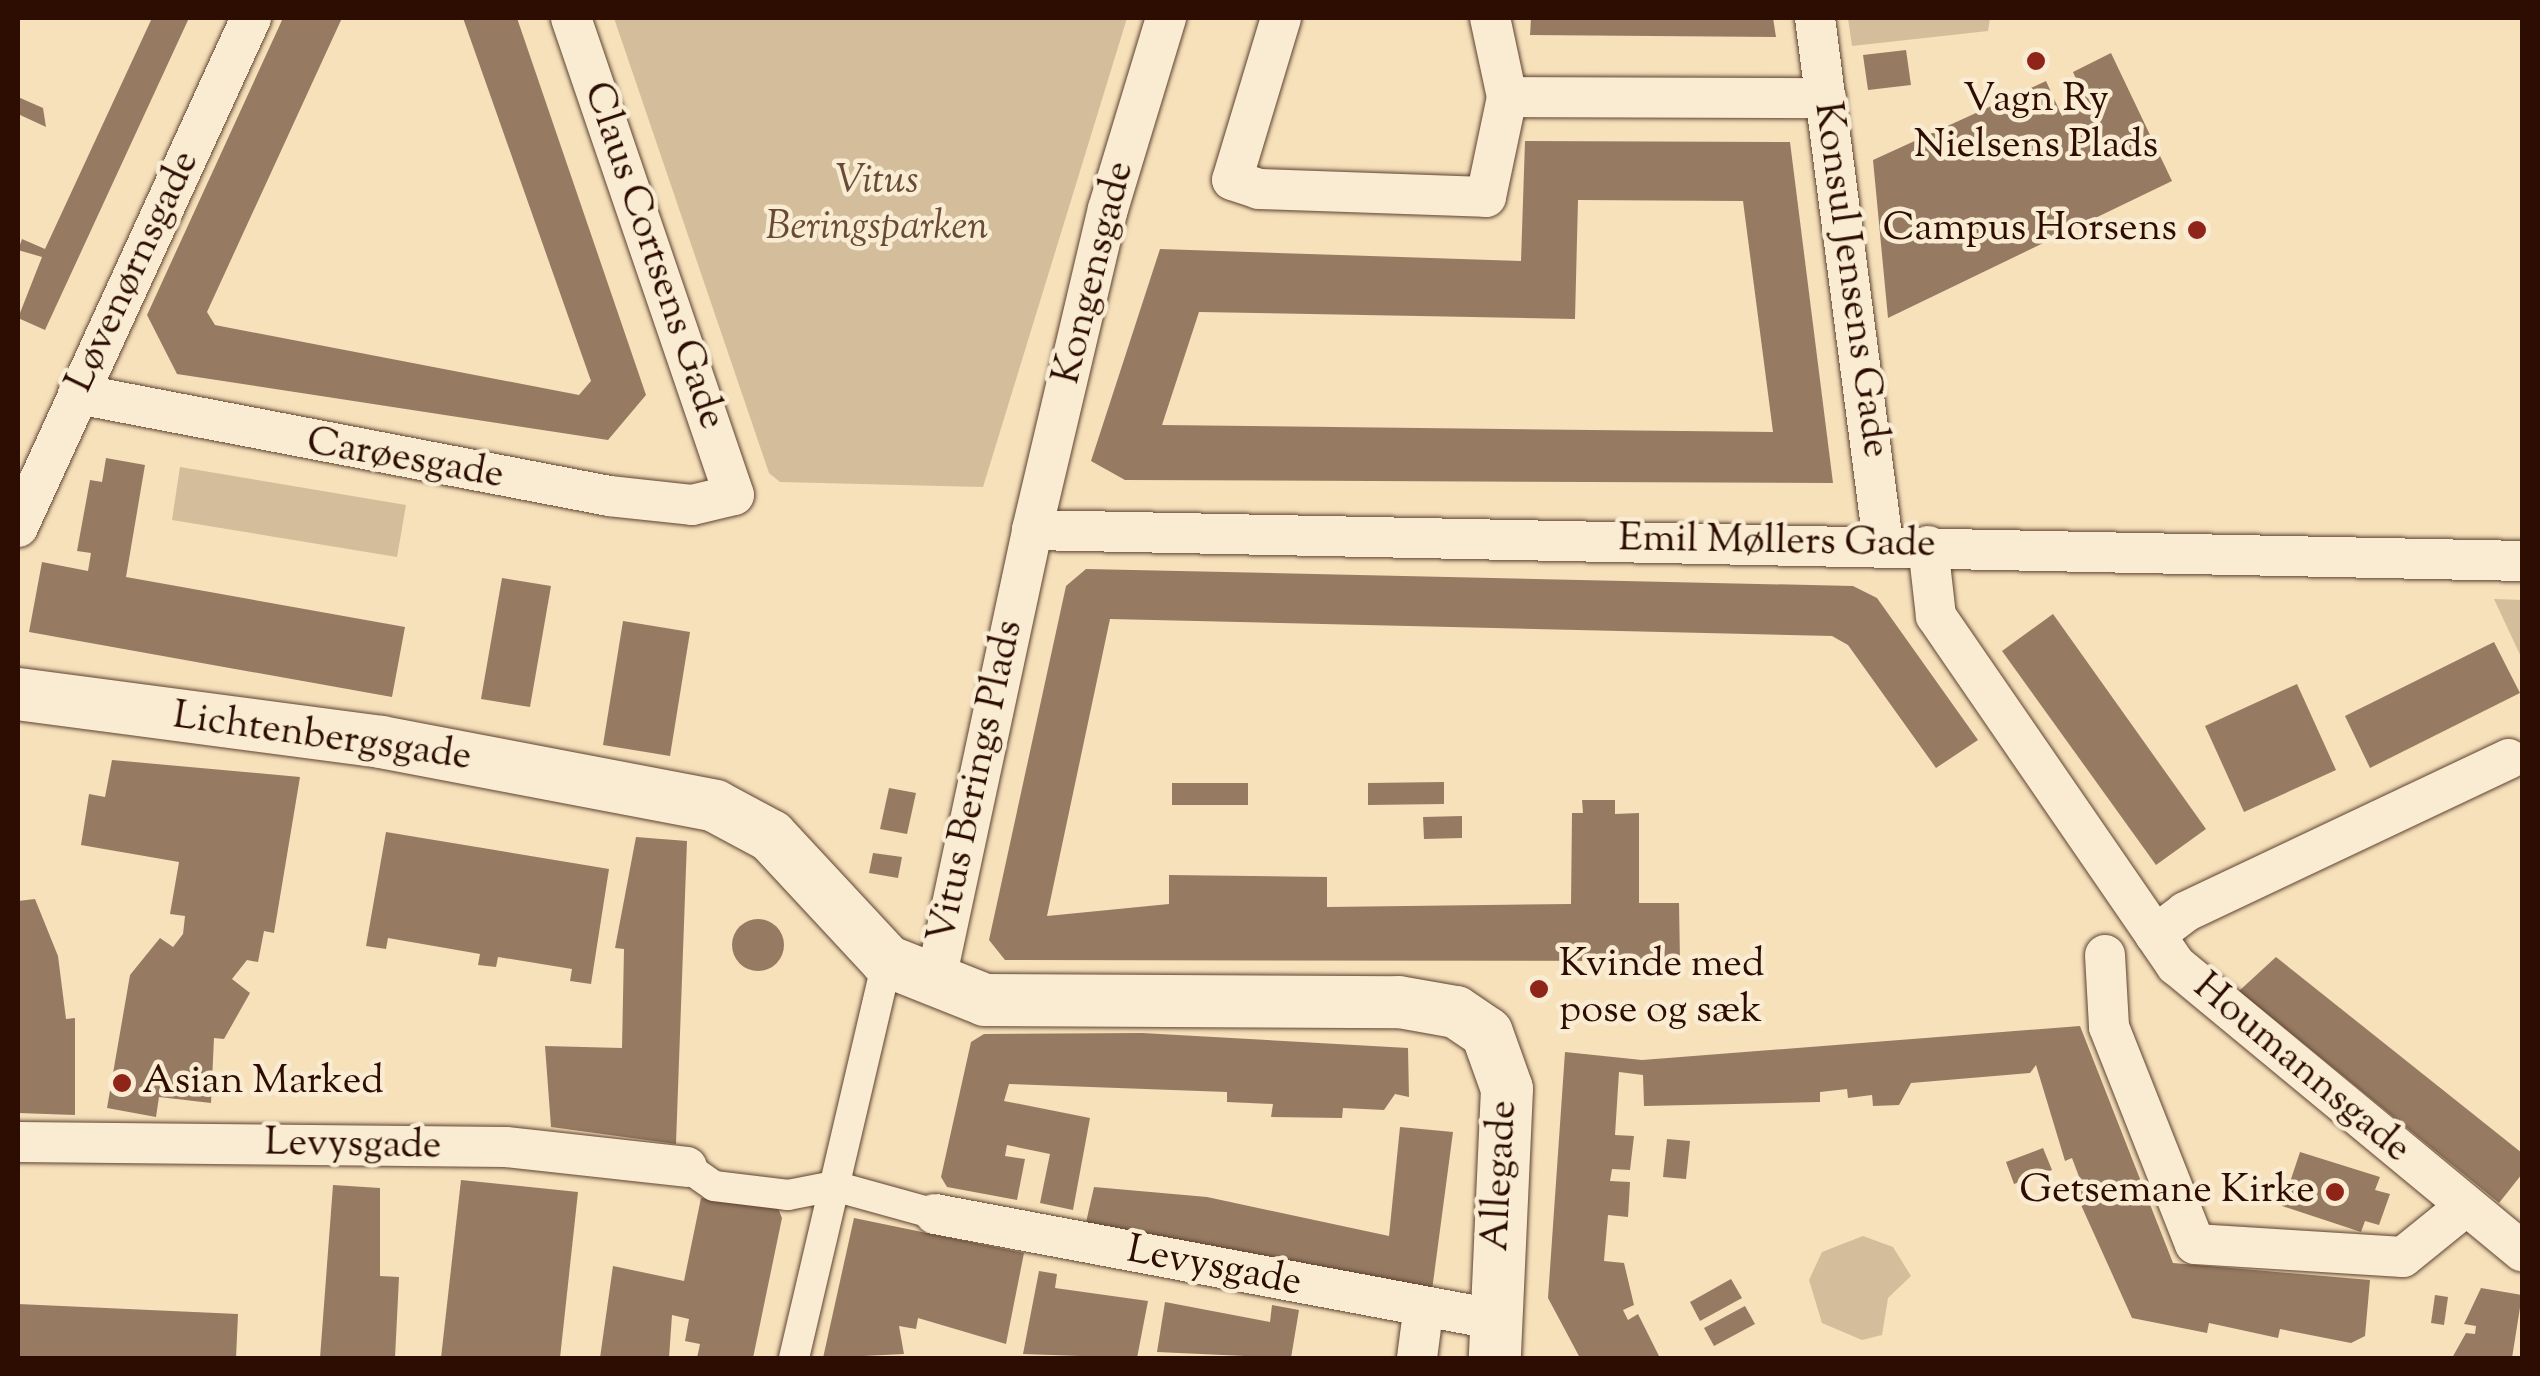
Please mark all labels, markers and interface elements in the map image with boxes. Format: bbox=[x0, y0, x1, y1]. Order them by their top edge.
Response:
marker: Vagn Ry Nielsens Plads bbox=[2025, 50, 2047, 72]
street label: Claus Cortsens Gade bbox=[571, 76, 735, 436]
place label: Vagn Ry Nielsens Plads bbox=[1914, 77, 2158, 171]
street label: Konsul Jensens Gade bbox=[1801, 99, 1899, 461]
street label: Løvenørnsgade bbox=[57, 144, 211, 400]
street label: Kongensgade bbox=[1044, 157, 1146, 389]
park label: Vitus Beringsparken bbox=[766, 159, 988, 253]
place label: Campus Horsens bbox=[1882, 206, 2177, 254]
marker: Campus Horsens bbox=[2186, 219, 2208, 241]
street label: Carøesgade bbox=[303, 419, 507, 501]
street label: Emil Møllers Gade bbox=[1618, 516, 1936, 570]
street label: Vitus Berings Plads bbox=[919, 616, 1035, 948]
street label: Lichtenbergsgade bbox=[170, 693, 474, 783]
place label: Kvinde med pose og sæk bbox=[1559, 942, 1765, 1036]
street label: Houmannsgade bbox=[2182, 964, 2420, 1174]
marker: Kvinde med pose og sæk bbox=[1528, 978, 1550, 1000]
place label: Asian Marked bbox=[142, 1059, 384, 1107]
marker: Asian Marked bbox=[111, 1072, 133, 1094]
street label: Allegade bbox=[1473, 1099, 1529, 1253]
street label: Levysgade bbox=[264, 1120, 442, 1172]
place label: Getsemane Kirke bbox=[2019, 1168, 2315, 1216]
marker: Getsemane Kirke bbox=[2324, 1181, 2346, 1203]
street label: Levysgade bbox=[1123, 1228, 1305, 1308]

